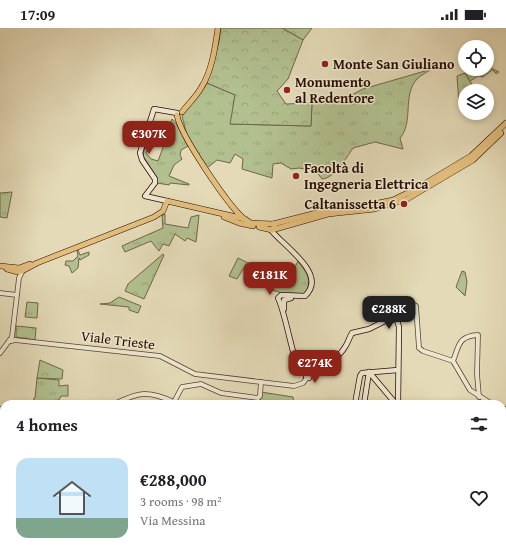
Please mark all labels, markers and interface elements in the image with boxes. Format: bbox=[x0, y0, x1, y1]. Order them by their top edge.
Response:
text: 17:09 bbox=[20, 4, 55, 25]
map controls bbox=[458, 40, 494, 120]
button: locate bbox=[458, 40, 494, 76]
place label: Monte San Giuliano bbox=[333, 54, 455, 74]
marker: Monte San Giuliano bbox=[320, 59, 330, 69]
place label: Monumento al Redentore bbox=[295, 72, 374, 108]
button: layers bbox=[458, 84, 494, 120]
marker: Monumento al Redentore bbox=[282, 85, 292, 95]
pin: €307K bbox=[121, 121, 177, 155]
text: €307K bbox=[131, 124, 167, 143]
place label: Facoltà di Ingegneria Elettrica bbox=[304, 158, 429, 194]
marker: Facoltà di Ingegneria Elettrica bbox=[291, 171, 301, 181]
place label: Caltanissetta 6 bbox=[304, 194, 396, 214]
marker: Caltanissetta 6 bbox=[399, 199, 409, 209]
pin: €181K bbox=[242, 262, 298, 296]
text: €181K bbox=[252, 265, 288, 284]
pin: €288K bbox=[361, 296, 417, 330]
text: €288K bbox=[371, 299, 407, 318]
street label: Viale Trieste bbox=[80, 326, 157, 355]
pin: €274K bbox=[287, 350, 343, 384]
text: €274K bbox=[297, 353, 333, 372]
text: 4 homes bbox=[16, 412, 78, 437]
icon: filters bbox=[468, 413, 490, 435]
text: €288,000 bbox=[140, 467, 206, 492]
icon: home bbox=[48, 474, 96, 522]
icon: heart bbox=[468, 487, 490, 509]
text: 3 rooms · 98 m² bbox=[140, 492, 222, 511]
text: Via Messina bbox=[140, 511, 205, 530]

